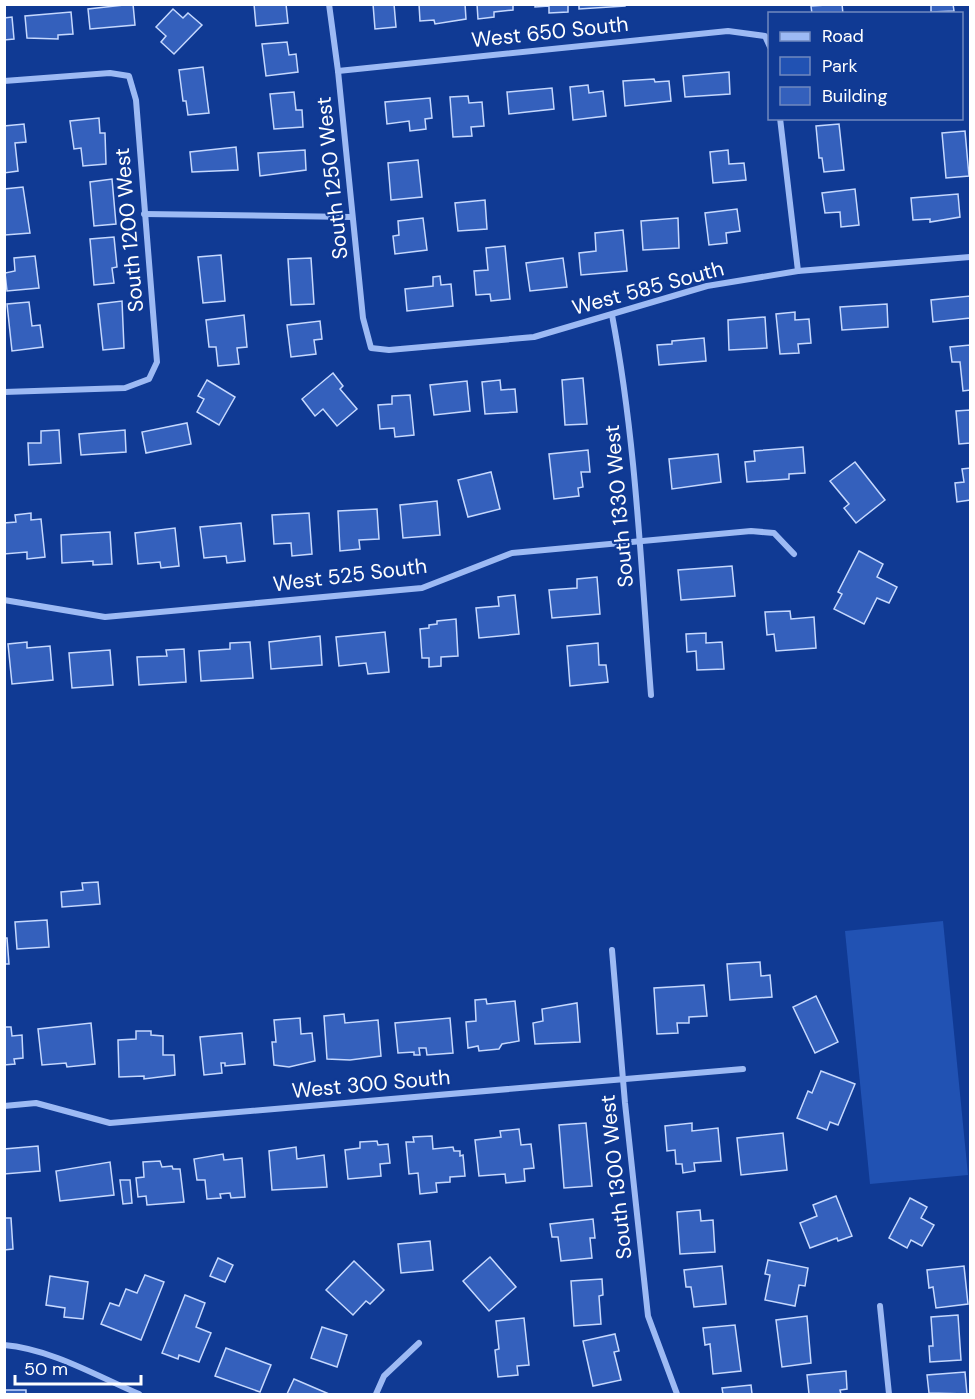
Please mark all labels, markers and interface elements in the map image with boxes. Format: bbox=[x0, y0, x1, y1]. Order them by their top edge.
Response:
street label: West 650 South bbox=[470, 10, 630, 54]
legend bbox=[768, 12, 963, 120]
text: Road bbox=[822, 24, 864, 48]
text: Park bbox=[822, 54, 858, 78]
text: Building bbox=[822, 84, 887, 108]
street label: South 1250 West bbox=[310, 95, 354, 261]
street label: South 1200 West bbox=[108, 147, 150, 313]
street label: West 585 South bbox=[569, 254, 727, 322]
street label: South 1330 West bbox=[598, 423, 640, 589]
street label: West 525 South bbox=[271, 552, 429, 598]
street label: West 300 South bbox=[291, 1063, 451, 1105]
street label: South 1300 West bbox=[593, 1093, 639, 1261]
scale bar bbox=[15, 1348, 141, 1386]
text: 50 m bbox=[24, 1357, 68, 1381]

